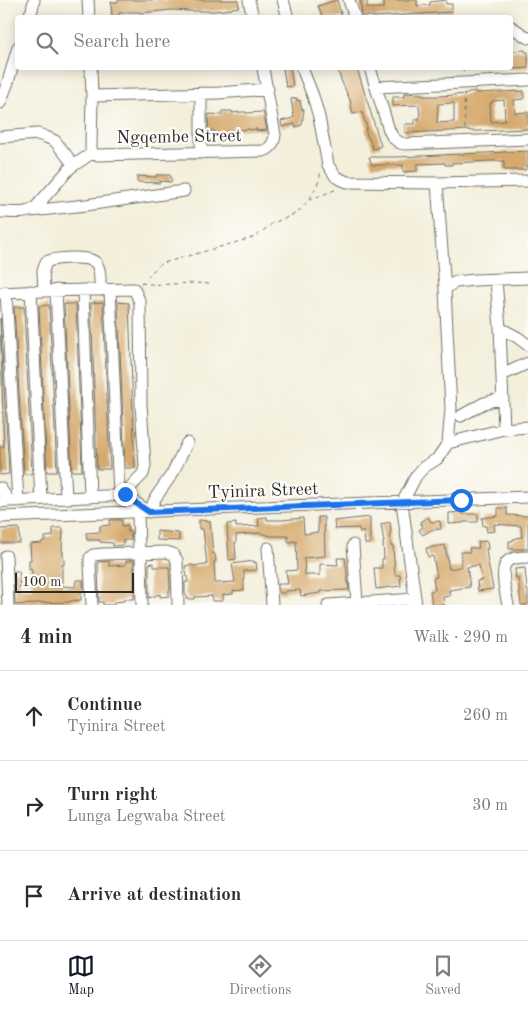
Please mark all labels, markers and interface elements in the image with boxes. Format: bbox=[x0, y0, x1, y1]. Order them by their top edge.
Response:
search box bbox=[15, 15, 513, 70]
icon: search bbox=[33, 29, 61, 57]
text: Search here bbox=[73, 33, 170, 52]
street label: Ngqembe Street bbox=[116, 127, 242, 147]
street label: Tyinira Street bbox=[207, 480, 319, 502]
route end bbox=[114, 483, 137, 506]
route start bbox=[450, 489, 473, 512]
scale bar bbox=[15, 570, 134, 593]
text: 100 m bbox=[22, 575, 61, 589]
text: 4 min bbox=[20, 627, 73, 648]
text: Walk · 290 m bbox=[413, 630, 508, 646]
text: Continue bbox=[67, 696, 142, 715]
icon: ahead bbox=[20, 702, 48, 730]
text: 260 m bbox=[463, 708, 508, 724]
text: Tyinira Street bbox=[67, 719, 166, 735]
text: Turn right bbox=[67, 786, 157, 805]
icon: right bbox=[20, 792, 48, 820]
text: 30 m bbox=[472, 798, 508, 814]
text: Lunga Legwaba Street bbox=[67, 809, 225, 825]
icon: arrive bbox=[20, 882, 48, 910]
text: Arrive at destination bbox=[67, 886, 241, 905]
tab: Map bbox=[67, 952, 95, 999]
tab: Directions bbox=[229, 952, 291, 999]
tab: Saved bbox=[425, 952, 461, 999]

